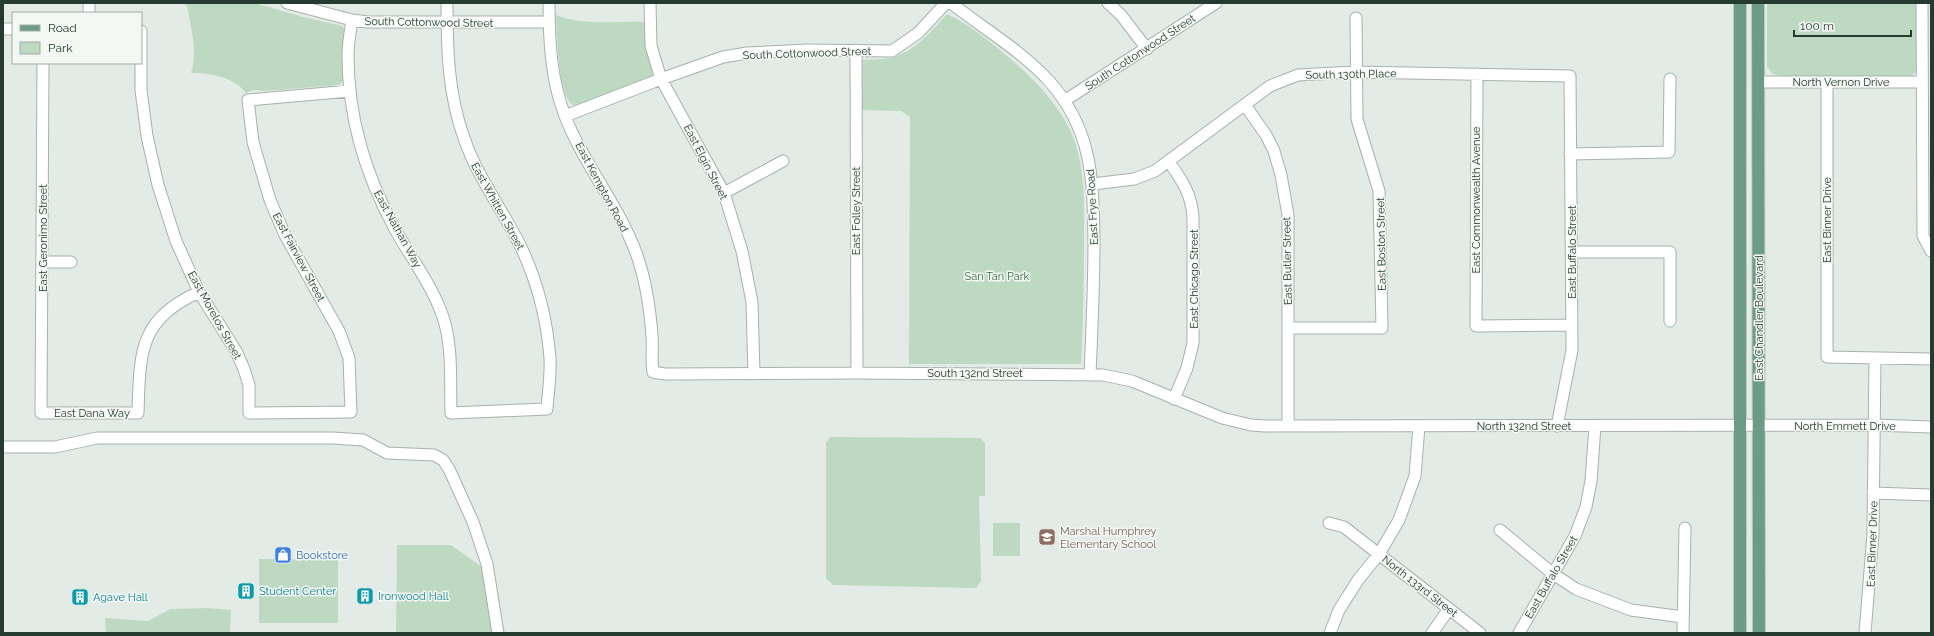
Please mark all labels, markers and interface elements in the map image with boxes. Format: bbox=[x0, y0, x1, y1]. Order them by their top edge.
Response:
legend bbox=[12, 12, 142, 64]
street label: South Cottonwood Street bbox=[1083, 12, 1198, 93]
scale bar bbox=[1794, 12, 1911, 38]
street label: South Cottonwood Street bbox=[365, 15, 494, 30]
text: 100 m bbox=[1800, 19, 1834, 33]
text: Road bbox=[48, 21, 77, 35]
text: Park bbox=[48, 41, 73, 55]
street label: South Cottonwood Street bbox=[742, 45, 872, 62]
street label: South 130th Place bbox=[1305, 67, 1397, 82]
street label: North Vernon Drive bbox=[1793, 76, 1890, 89]
street label: East Elgin Street bbox=[681, 122, 730, 202]
street label: East Commonwealth Avenue bbox=[1470, 126, 1483, 273]
street label: East Kempton Road bbox=[572, 140, 631, 235]
street label: East Whitten Street bbox=[468, 160, 527, 252]
street label: East Folley Street bbox=[850, 166, 863, 255]
street label: East Frye Road bbox=[1084, 169, 1101, 245]
street label: East Binner Drive bbox=[1821, 176, 1834, 263]
street label: East Geronimo Street bbox=[37, 184, 50, 292]
street label: East Nathan Way bbox=[371, 188, 424, 270]
street label: East Boston Street bbox=[1374, 197, 1389, 291]
street label: East Buffalo Street bbox=[1566, 205, 1579, 299]
street label: East Fairview Street bbox=[270, 210, 328, 304]
street label: East Butler Street bbox=[1280, 216, 1295, 305]
street label: East Chicago Street bbox=[1188, 229, 1201, 329]
street label: East Chandler Boulevard bbox=[1753, 255, 1766, 381]
street label: East Morelos Street bbox=[185, 269, 244, 362]
park label: San Tan Park bbox=[965, 270, 1030, 283]
street label: South 132nd Street bbox=[927, 367, 1023, 380]
street label: East Dana Way bbox=[54, 407, 130, 420]
street label: North 132nd Street bbox=[1477, 420, 1572, 433]
street label: North Emmett Drive bbox=[1794, 420, 1896, 433]
street label: East Binner Drive bbox=[1865, 500, 1881, 587]
place label: Marshal Humphrey Elementary School bbox=[1060, 525, 1157, 551]
school or university icon: Marshal Humphrey Elementary School bbox=[1037, 527, 1057, 547]
street label: East Buffalo Street bbox=[1522, 533, 1581, 621]
shop icon: Bookstore bbox=[273, 545, 293, 565]
place label: Bookstore bbox=[296, 549, 348, 562]
street label: North 133rd Street bbox=[1379, 553, 1460, 620]
building icon: Student Center bbox=[236, 581, 256, 601]
place label: Student Center bbox=[259, 585, 336, 598]
building icon: Ironwood Hall bbox=[355, 586, 375, 606]
building icon: Agave Hall bbox=[70, 587, 90, 607]
place label: Ironwood Hall bbox=[378, 590, 449, 603]
place label: Agave Hall bbox=[93, 591, 148, 604]

